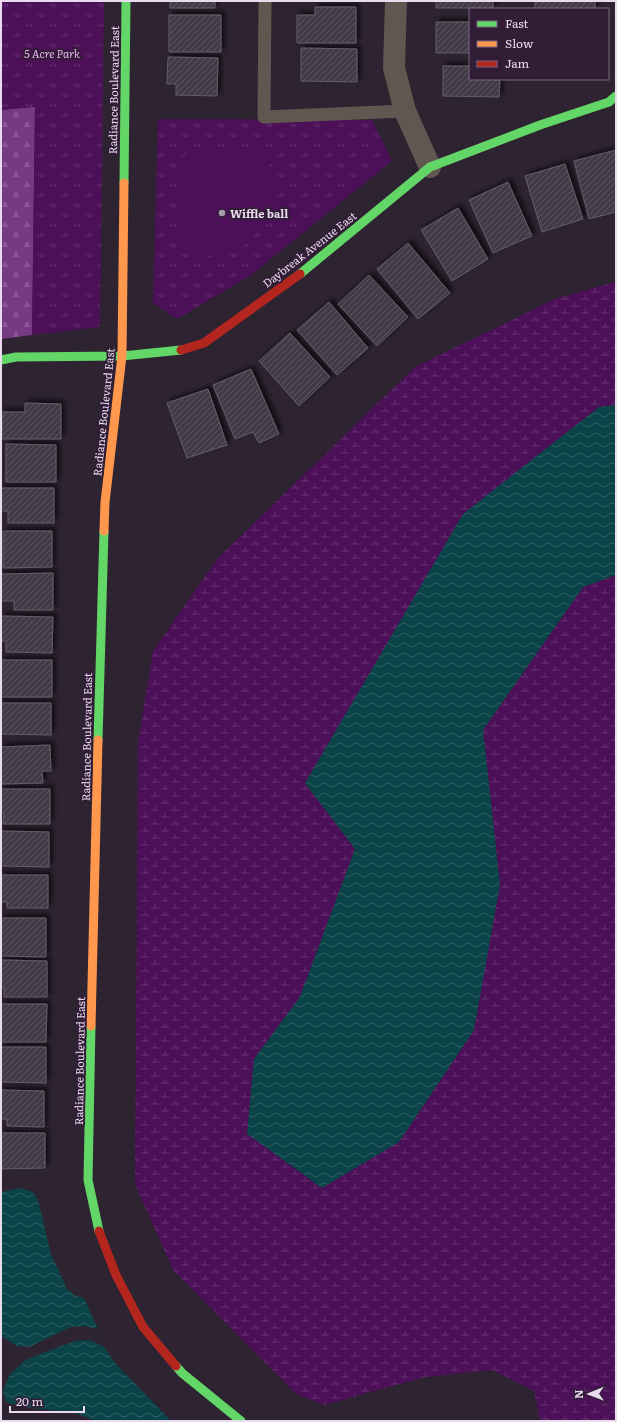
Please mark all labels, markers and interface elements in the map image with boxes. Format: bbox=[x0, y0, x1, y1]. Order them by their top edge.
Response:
legend bbox=[469, 8, 609, 80]
text: Fast bbox=[505, 14, 529, 32]
street label: Radiance Boulevard East bbox=[104, 25, 122, 154]
text: Slow bbox=[505, 34, 534, 52]
park label: 5 Acre Park bbox=[24, 45, 80, 61]
text: Jam bbox=[505, 54, 530, 72]
place label: Wiffle ball bbox=[230, 205, 288, 221]
street label: Daybreak Avenue East bbox=[259, 207, 360, 291]
marker: Wiffle ball bbox=[217, 208, 227, 218]
street label: Radiance Boulevard East bbox=[88, 347, 118, 477]
street label: Radiance Boulevard East bbox=[77, 672, 95, 801]
street label: Radiance Boulevard East bbox=[70, 996, 88, 1125]
north arrow bbox=[569, 1374, 609, 1414]
scale bar bbox=[10, 1388, 84, 1414]
text: N bbox=[570, 1389, 586, 1399]
text: 20 m bbox=[16, 1392, 43, 1410]

